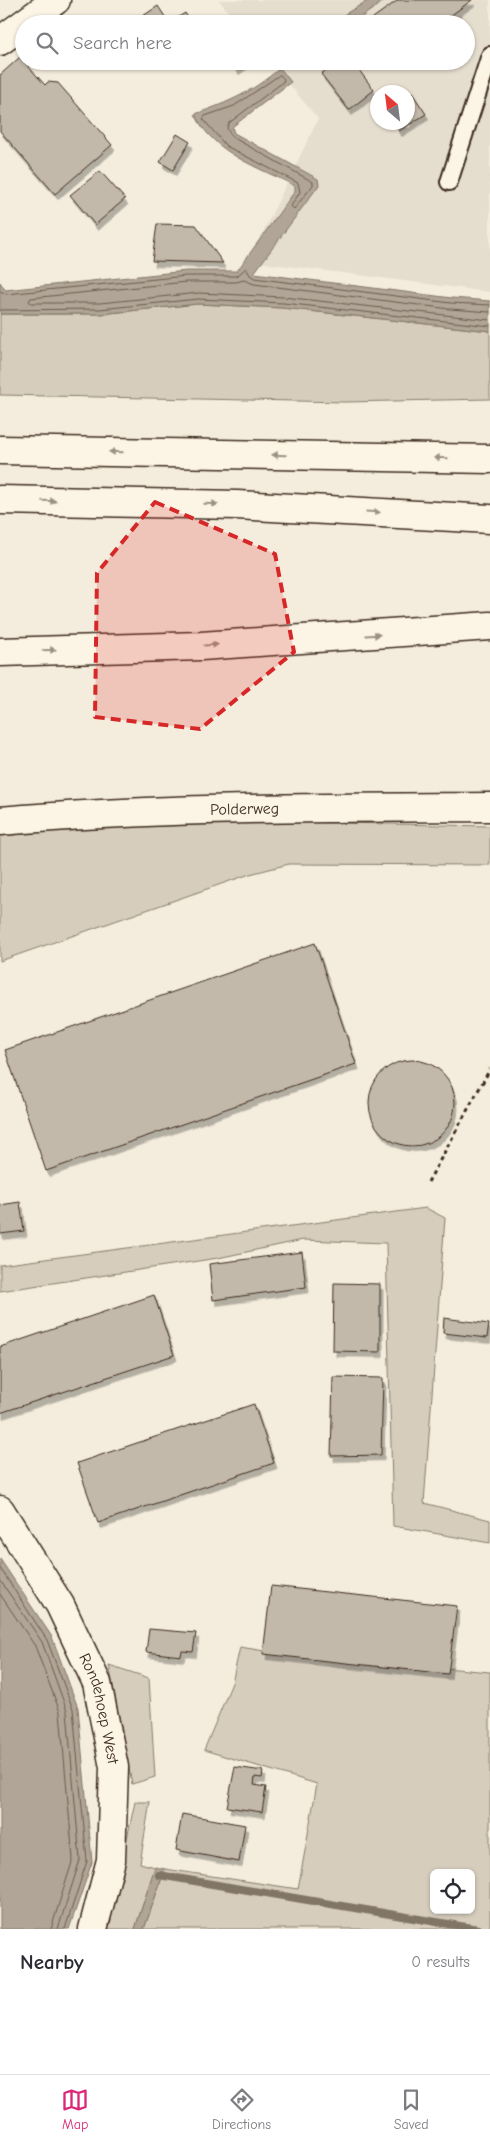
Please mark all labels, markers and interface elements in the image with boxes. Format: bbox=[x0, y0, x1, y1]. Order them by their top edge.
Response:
search box bbox=[15, 15, 475, 70]
icon: search bbox=[33, 29, 61, 57]
text: Search here bbox=[73, 32, 172, 54]
north arrow bbox=[370, 85, 415, 130]
one-way arrow bbox=[108, 448, 124, 456]
one-way arrow bbox=[271, 451, 287, 459]
one-way arrow bbox=[433, 454, 449, 462]
one-way arrow bbox=[41, 497, 57, 505]
one-way arrow bbox=[203, 500, 219, 508]
one-way arrow bbox=[366, 509, 382, 517]
one-way arrow bbox=[366, 630, 382, 638]
one-way arrow bbox=[203, 640, 219, 648]
one-way arrow bbox=[41, 646, 57, 654]
street label: Polderweg bbox=[210, 800, 279, 819]
street label: Rondehoep West bbox=[75, 1650, 122, 1766]
map controls bbox=[430, 1869, 475, 1914]
button: locate bbox=[430, 1869, 475, 1914]
text: Nearby bbox=[20, 1950, 84, 1974]
text: 0 results bbox=[411, 1953, 470, 1971]
tab: Map bbox=[61, 2086, 89, 2133]
tab: Directions bbox=[212, 2086, 271, 2133]
tab: Saved bbox=[394, 2086, 429, 2133]

